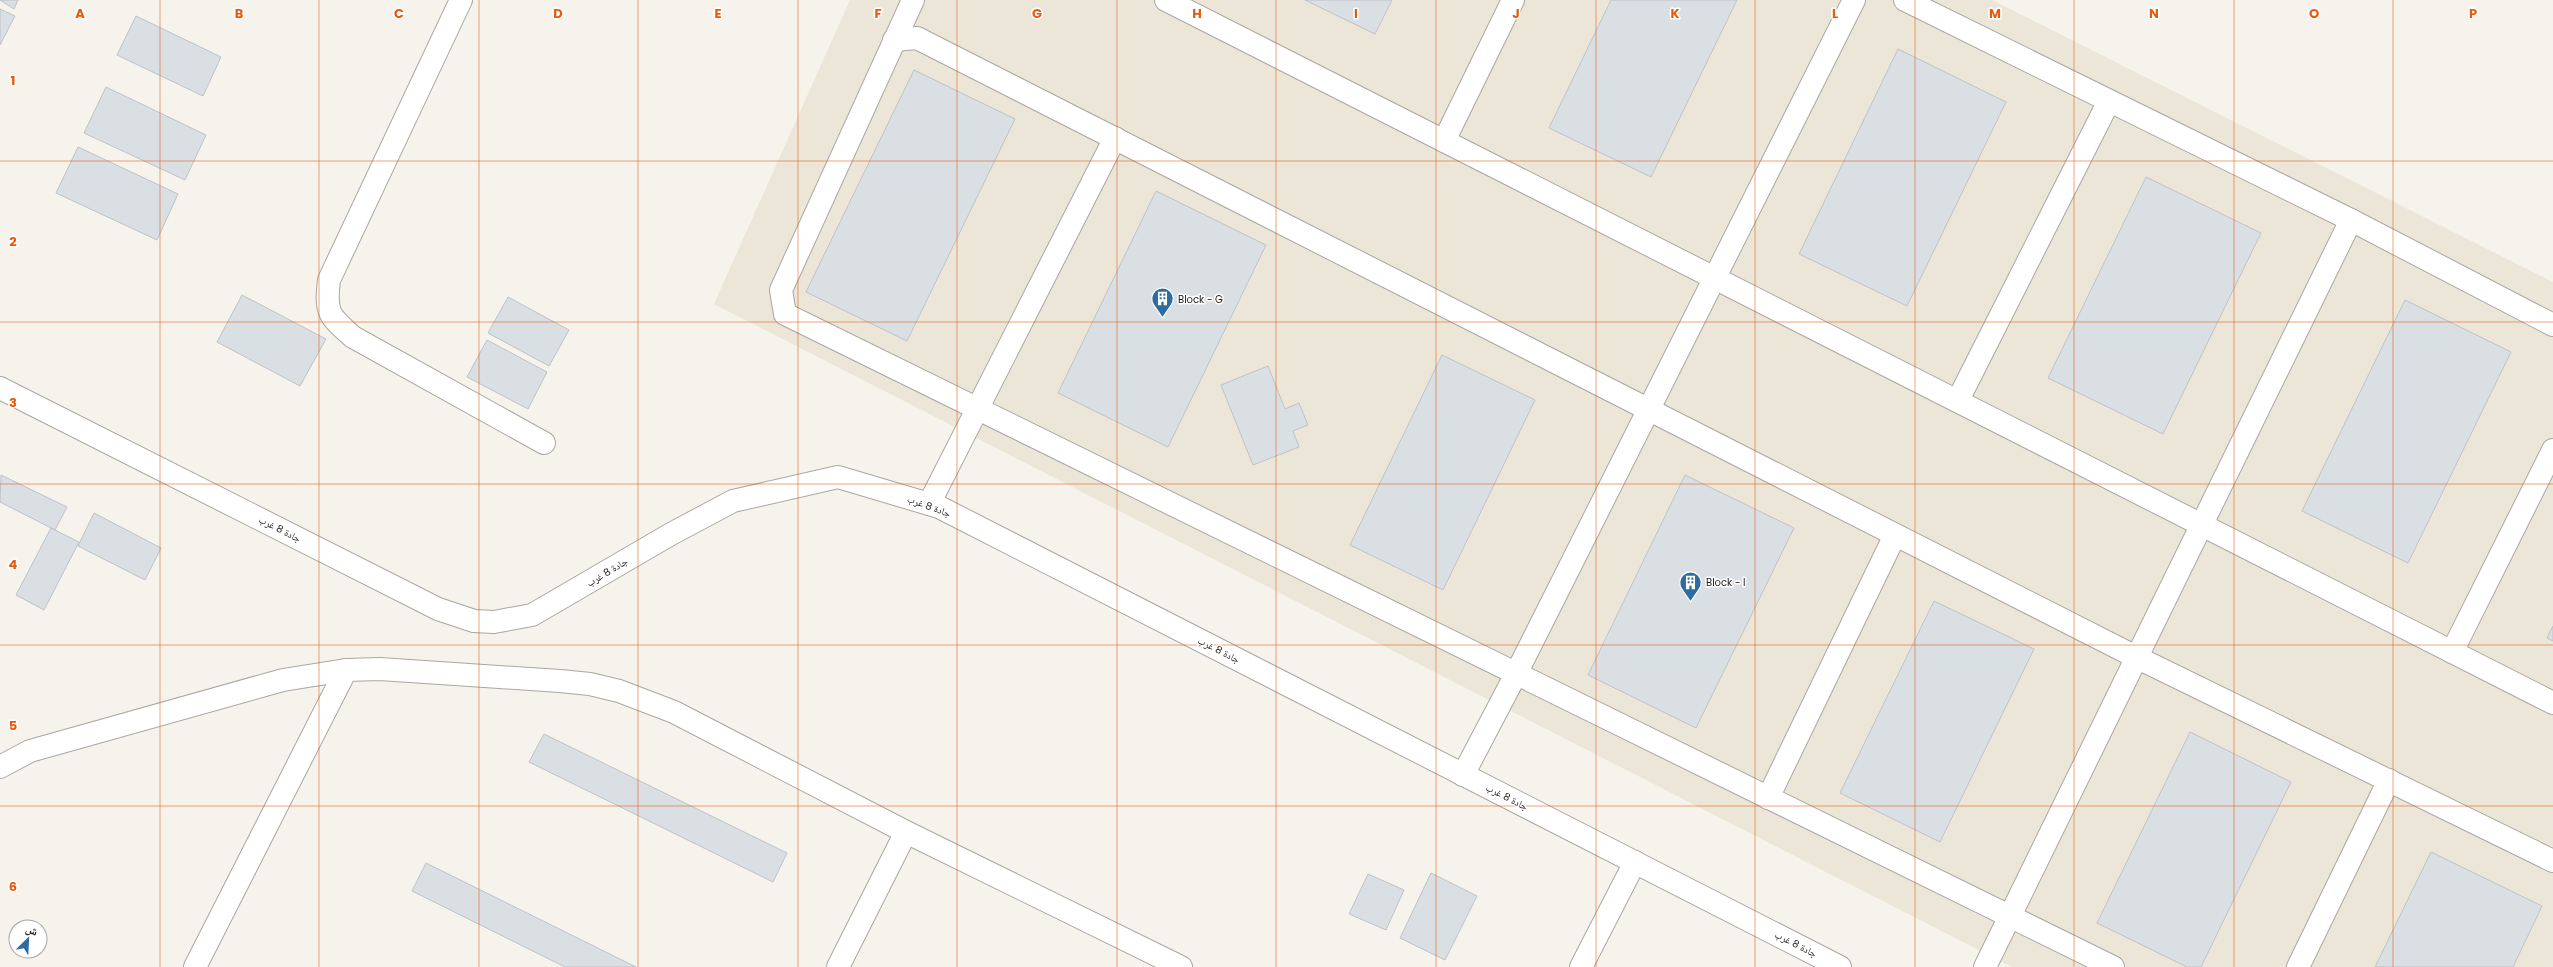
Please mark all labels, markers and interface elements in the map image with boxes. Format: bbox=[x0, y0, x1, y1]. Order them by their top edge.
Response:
text: A bbox=[75, 4, 85, 23]
text: B bbox=[235, 4, 244, 23]
text: C bbox=[394, 4, 404, 23]
text: D bbox=[553, 4, 563, 23]
text: E bbox=[714, 4, 722, 23]
text: F bbox=[874, 4, 882, 23]
text: G bbox=[1032, 4, 1042, 23]
text: H bbox=[1192, 4, 1202, 23]
text: I bbox=[1354, 4, 1358, 23]
text: J bbox=[1512, 4, 1520, 23]
text: K bbox=[1670, 4, 1680, 23]
text: L bbox=[1832, 4, 1838, 23]
text: M bbox=[1989, 4, 2001, 23]
text: N bbox=[2149, 4, 2159, 23]
text: O bbox=[2309, 4, 2319, 23]
text: P bbox=[2469, 4, 2477, 23]
text: 1 bbox=[11, 71, 15, 90]
text: 2 bbox=[9, 232, 17, 251]
building icon: Block - G bbox=[1149, 286, 1175, 319]
place label: Block - G bbox=[1178, 292, 1223, 307]
text: 3 bbox=[9, 393, 17, 412]
street label: جادة 8 غرب bbox=[905, 491, 954, 521]
street label: جادة 8 غرب bbox=[256, 512, 304, 546]
street label: جادة 8 غرب bbox=[584, 554, 631, 590]
text: 4 bbox=[9, 555, 18, 574]
building icon: Block - I bbox=[1678, 569, 1704, 602]
place label: Block - I bbox=[1706, 575, 1746, 590]
street label: جادة 8 غرب bbox=[1195, 633, 1243, 667]
text: 5 bbox=[9, 716, 17, 735]
street label: جادة 8 غرب bbox=[1483, 780, 1531, 814]
text: 6 bbox=[9, 877, 17, 896]
north arrow bbox=[8, 919, 48, 959]
text: ش bbox=[23, 920, 41, 940]
street label: جادة 8 غرب bbox=[1772, 927, 1820, 961]

